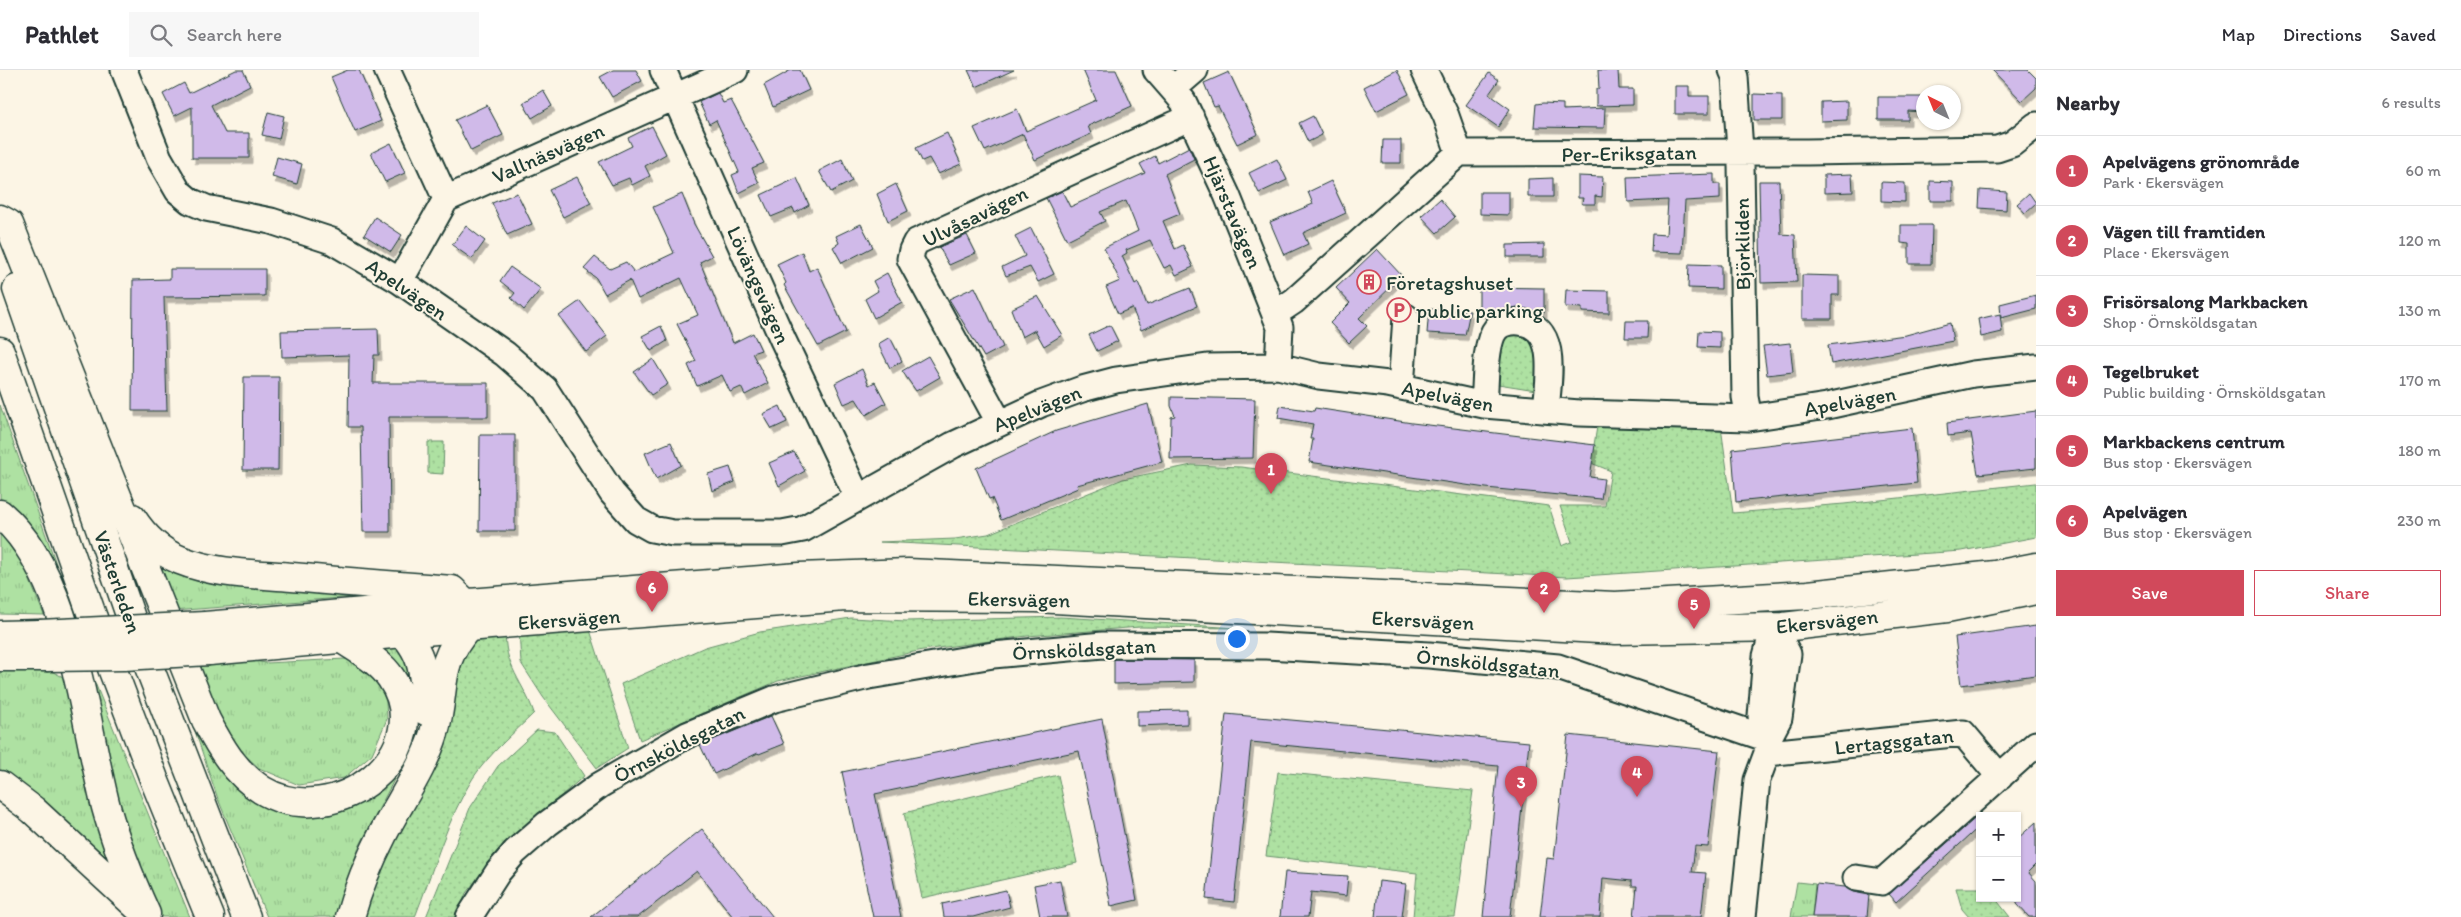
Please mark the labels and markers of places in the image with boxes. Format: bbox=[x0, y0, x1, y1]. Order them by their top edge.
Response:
building icon: Företagshuset bbox=[1356, 269, 1382, 295]
place label: Företagshuset bbox=[1386, 270, 1513, 295]
parking icon: public parking bbox=[1386, 297, 1412, 323]
place label: public parking bbox=[1416, 298, 1544, 323]
pin: 1 bbox=[1255, 453, 1287, 494]
pin: 6 bbox=[636, 571, 668, 612]
pin: 2 bbox=[1528, 572, 1560, 613]
pin: 5 bbox=[1678, 588, 1710, 629]
pin: 4 bbox=[1621, 756, 1653, 797]
pin: 3 bbox=[1505, 766, 1537, 807]

